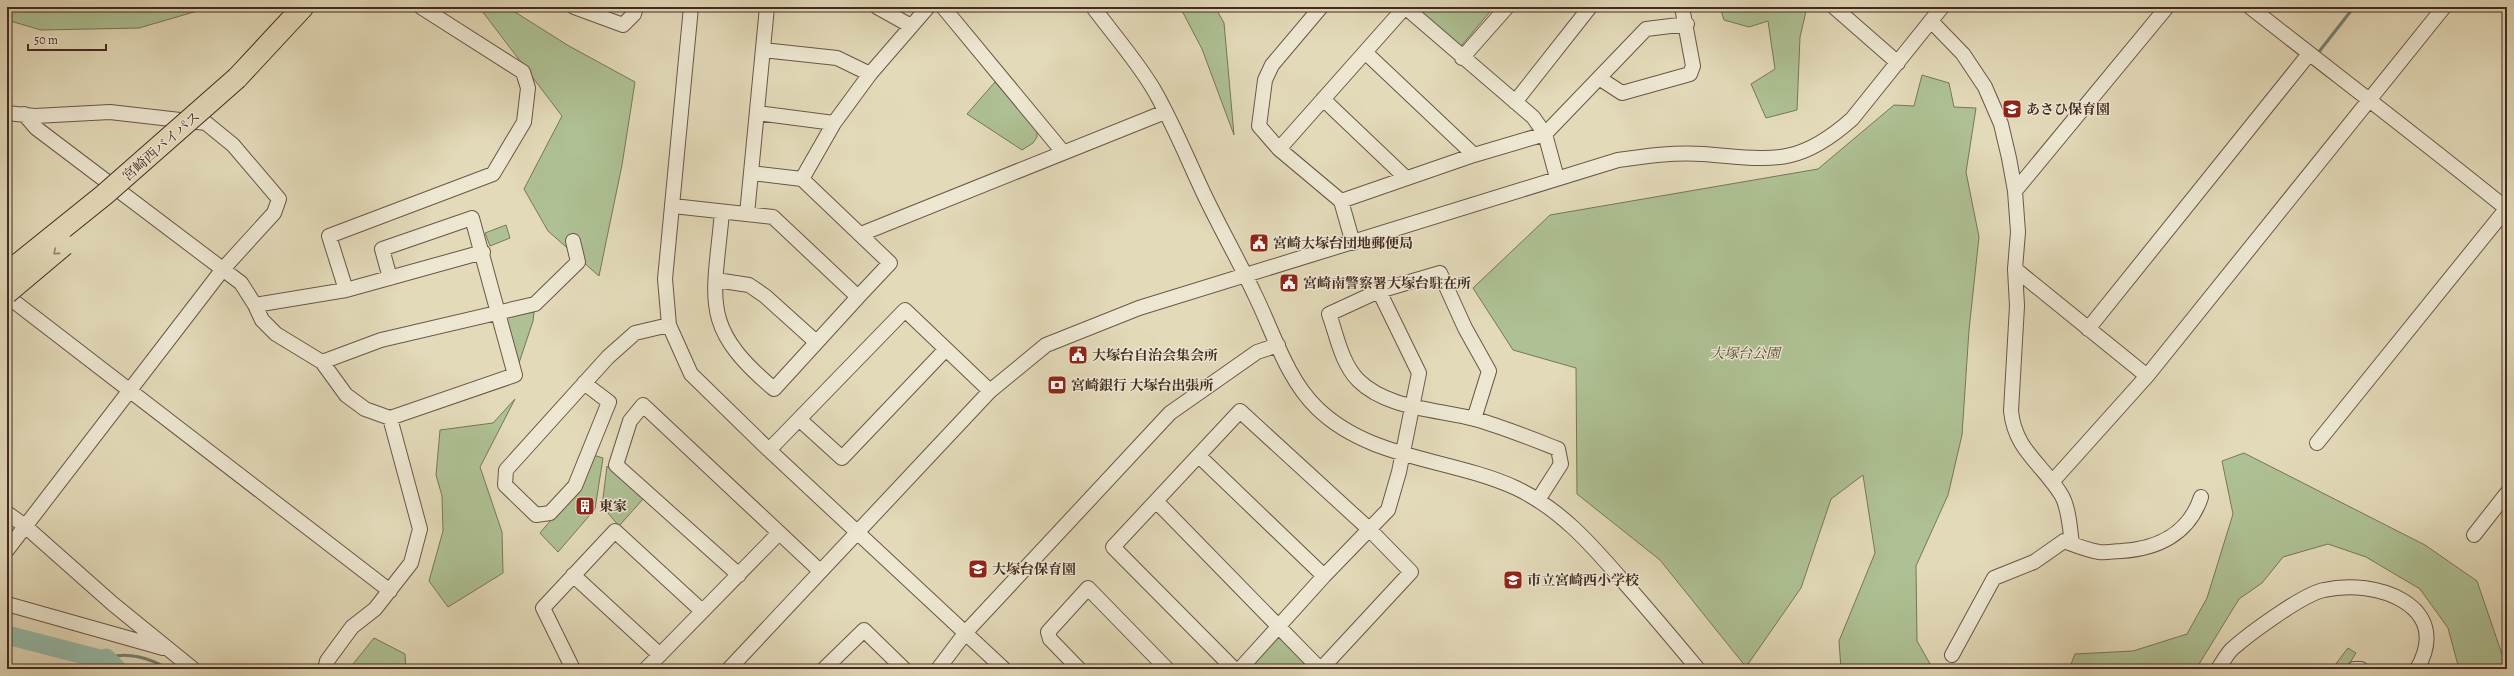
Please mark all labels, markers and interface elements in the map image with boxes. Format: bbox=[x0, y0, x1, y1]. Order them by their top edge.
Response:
scale bar bbox=[28, 26, 106, 52]
text: 50 m bbox=[34, 32, 58, 48]
school or university icon: あさひ保育園 bbox=[2001, 98, 2023, 120]
place label: あさひ保育園 bbox=[2026, 100, 2110, 119]
street label: 宮崎西バイパス bbox=[118, 107, 204, 186]
public building icon: 宮崎大塚台団地郵便局 bbox=[1248, 232, 1270, 254]
place label: 宮崎大塚台団地郵便局 bbox=[1273, 234, 1413, 253]
one-way arrow bbox=[54, 247, 61, 254]
public building icon: 宮崎南警察署大塚台駐在所 bbox=[1278, 272, 1300, 294]
place label: 宮崎南警察署大塚台駐在所 bbox=[1303, 274, 1471, 293]
public building icon: 大塚台自治会集会所 bbox=[1067, 344, 1089, 366]
park label: 大塚台公園 bbox=[1710, 344, 1782, 363]
place label: 大塚台自治会集会所 bbox=[1092, 346, 1218, 365]
bank icon: 宮崎銀行 大塚台出張所 bbox=[1046, 374, 1068, 396]
place label: 宮崎銀行 大塚台出張所 bbox=[1071, 376, 1213, 395]
building icon: 東家 bbox=[574, 495, 596, 517]
place label: 東家 bbox=[599, 497, 627, 516]
school or university icon: 大塚台保育園 bbox=[967, 558, 989, 580]
place label: 大塚台保育園 bbox=[992, 560, 1076, 579]
school or university icon: 市立宮崎西小学校 bbox=[1502, 569, 1524, 591]
place label: 市立宮崎西小学校 bbox=[1527, 571, 1639, 590]

